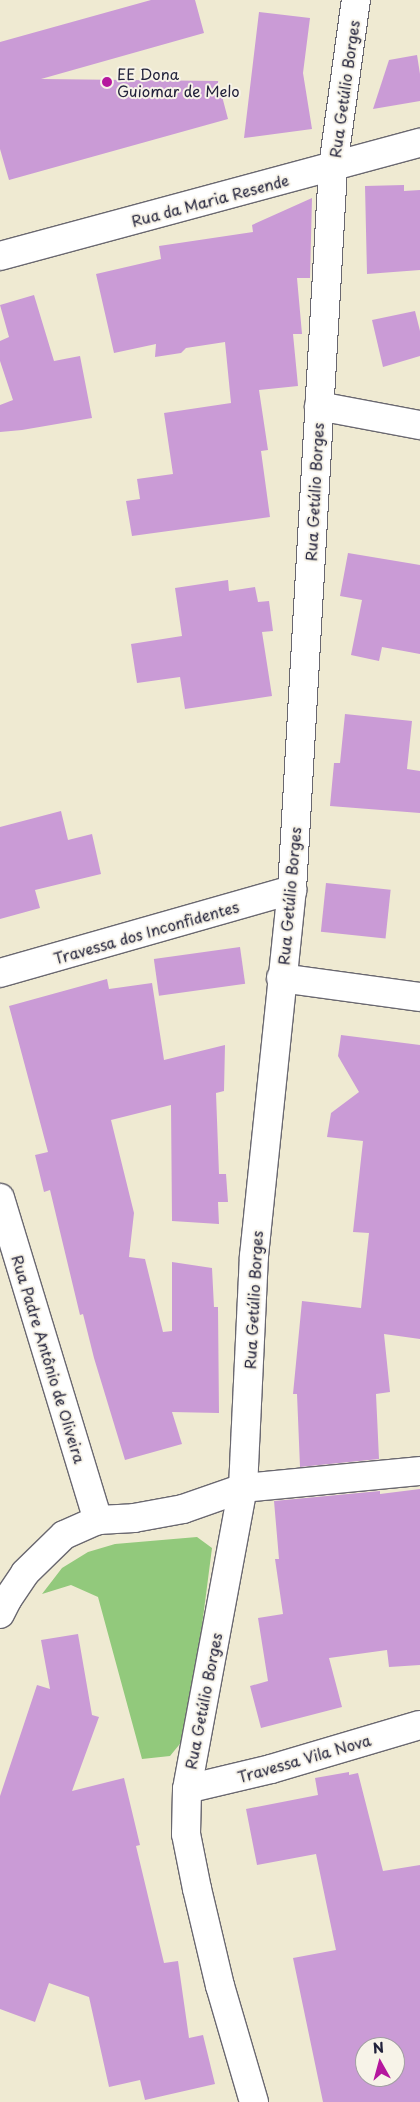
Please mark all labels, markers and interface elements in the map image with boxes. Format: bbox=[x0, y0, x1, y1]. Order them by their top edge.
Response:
street label: Rua Getúlio Borges bbox=[325, 19, 363, 159]
place label: EE Dona Guiomar de Melo bbox=[117, 64, 241, 99]
marker: EE Dona Guiomar de Melo bbox=[101, 76, 113, 88]
street label: Rua da Maria Resende bbox=[129, 170, 291, 230]
street label: Rua Getúlio Borges bbox=[301, 422, 327, 562]
street label: Rua Getúlio Borges bbox=[274, 826, 304, 966]
street label: Travessa dos Inconfidentes bbox=[51, 897, 241, 967]
street label: Rua Getúlio Borges bbox=[240, 1230, 266, 1370]
street label: Rua Padre Antônio de Oliveira bbox=[8, 1252, 90, 1466]
street label: Rua Getúlio Borges bbox=[181, 1631, 225, 1771]
street label: Travessa Vila Nova bbox=[235, 1730, 373, 1786]
north arrow bbox=[355, 2037, 405, 2087]
text: N bbox=[371, 2037, 385, 2059]

